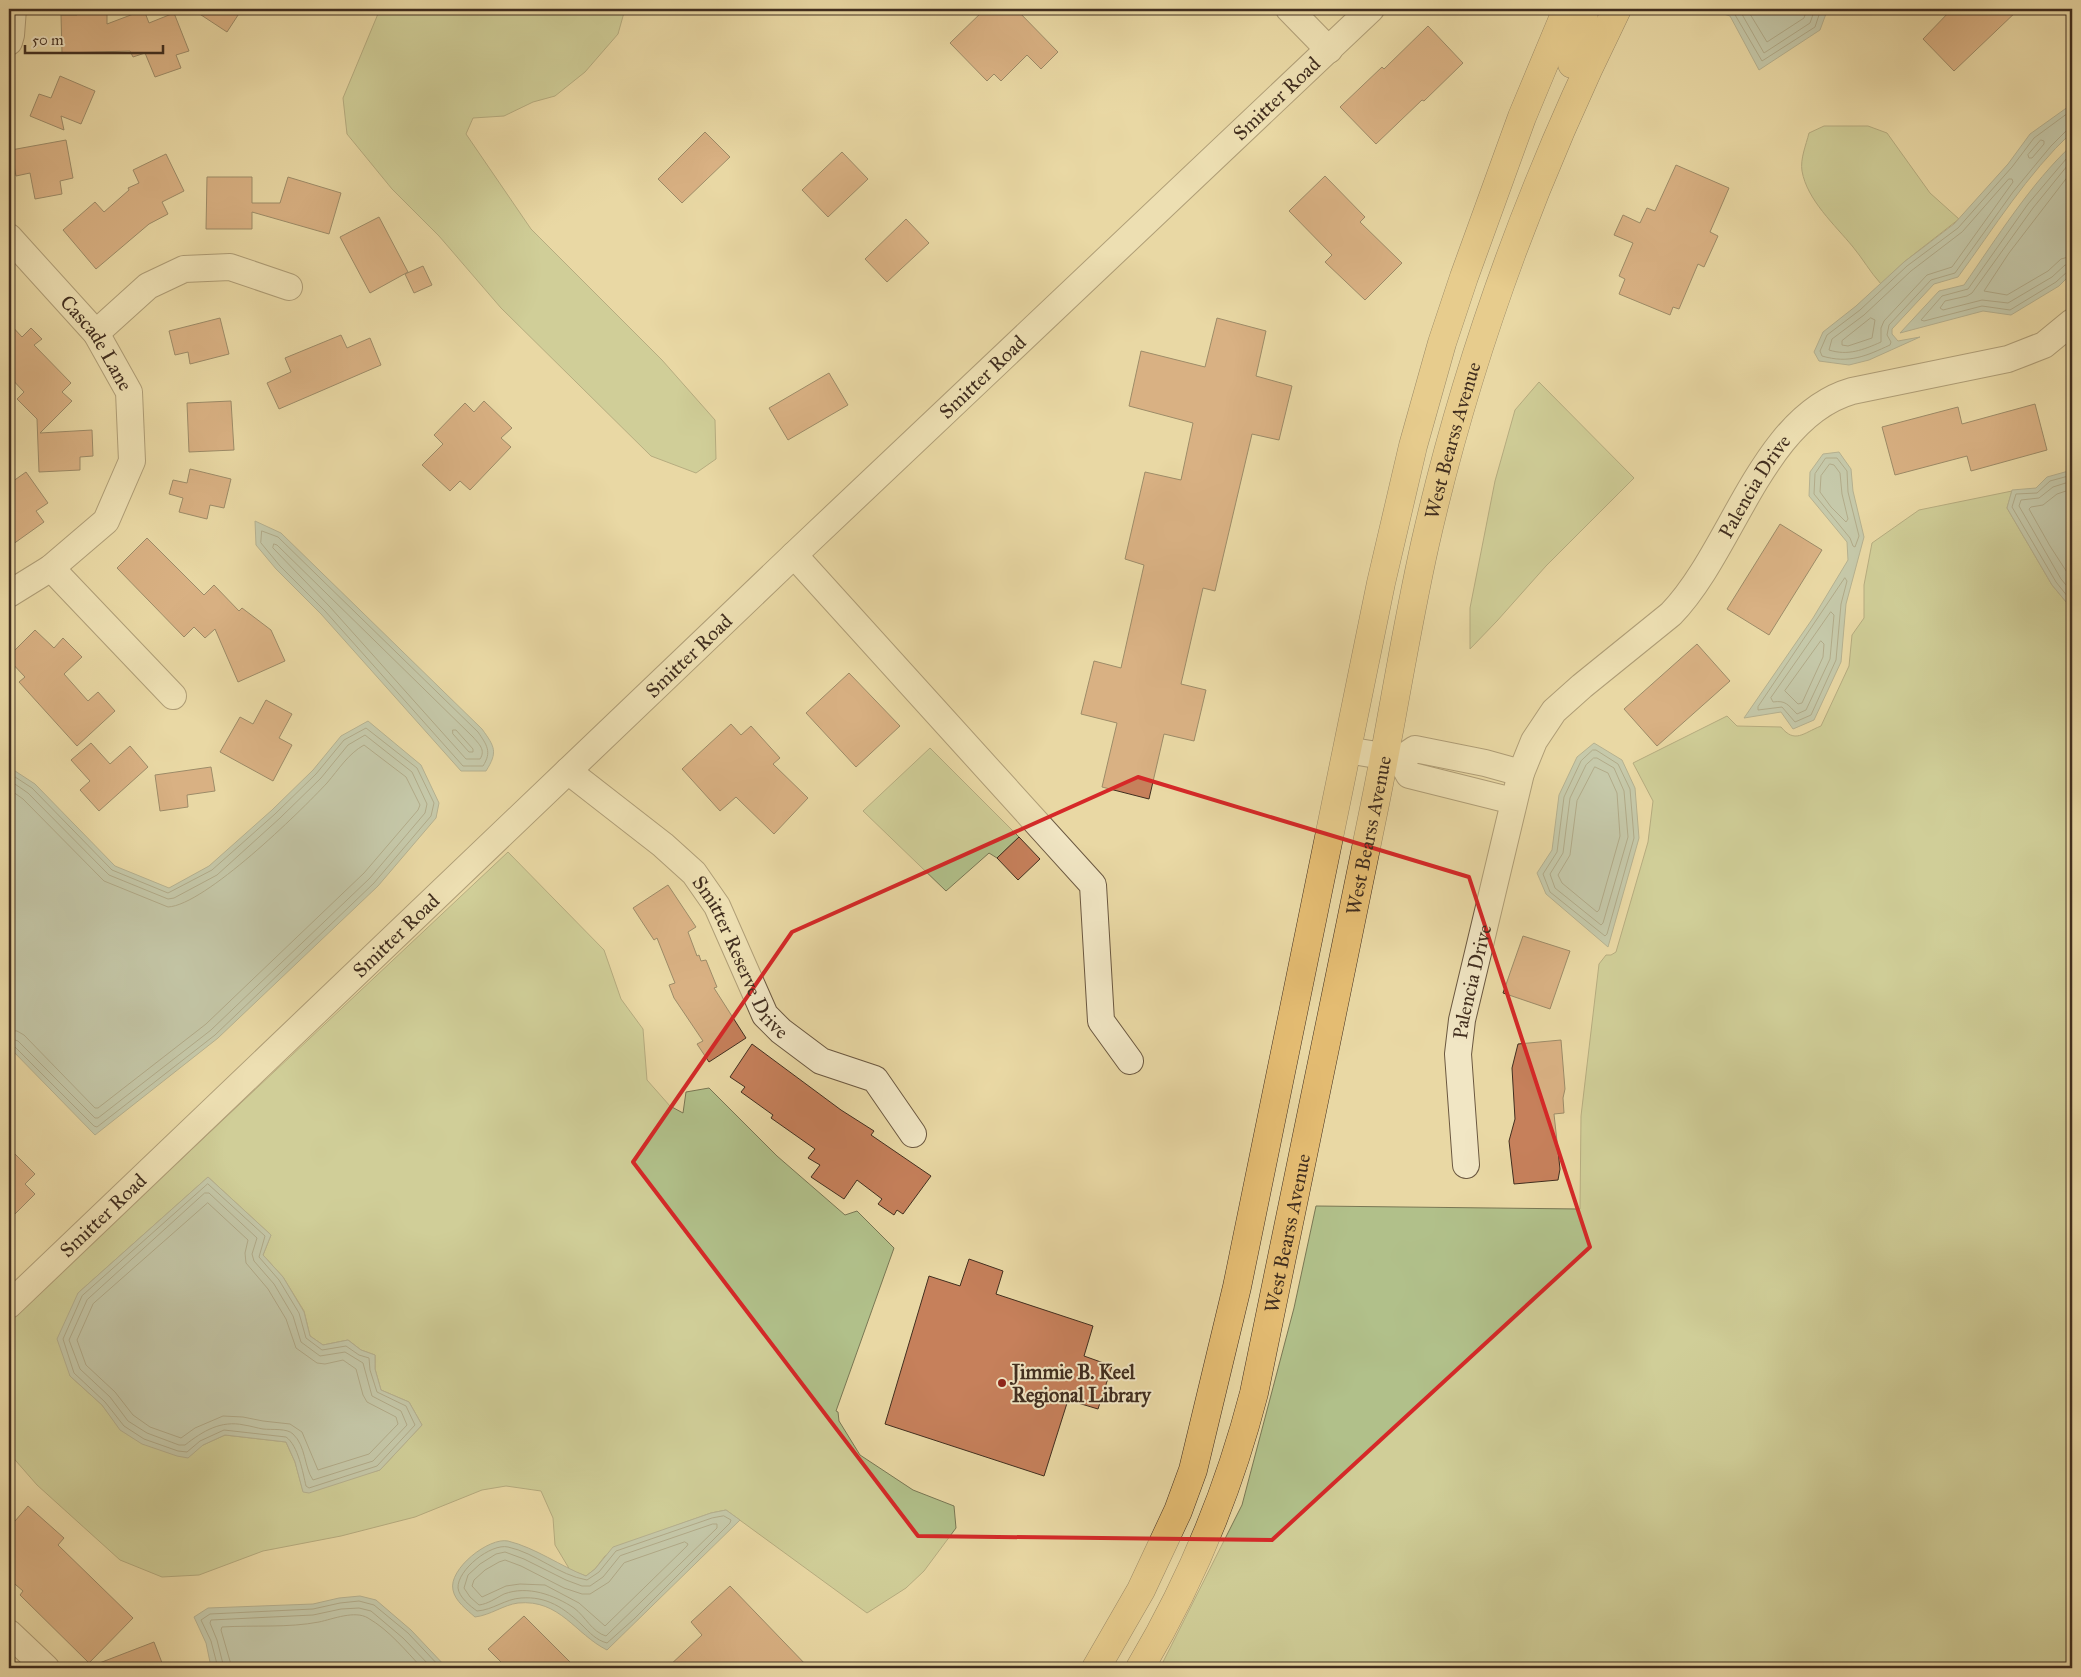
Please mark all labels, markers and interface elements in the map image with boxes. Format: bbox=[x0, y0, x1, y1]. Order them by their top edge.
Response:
scale bar bbox=[25, 22, 162, 54]
text: 50 m bbox=[32, 31, 64, 49]
street label: Smitter Road bbox=[1228, 52, 1325, 145]
street label: Cascade Lane bbox=[55, 290, 138, 395]
street label: Smitter Road bbox=[934, 330, 1031, 424]
street label: West Bearss Avenue bbox=[1419, 359, 1486, 521]
street label: Palencia Drive bbox=[1713, 430, 1795, 542]
street label: Smitter Road bbox=[640, 609, 737, 703]
street label: West Bearss Avenue bbox=[1341, 754, 1396, 917]
street label: Smitter Reserve Drive bbox=[687, 871, 793, 1044]
street label: Smitter Road bbox=[348, 889, 444, 982]
street label: Palencia Drive bbox=[1448, 922, 1496, 1040]
street label: West Bearss Avenue bbox=[1259, 1152, 1315, 1315]
street label: Smitter Road bbox=[55, 1168, 151, 1262]
place label: Jimmie B. Keel Regional Library bbox=[1009, 1360, 1152, 1408]
marker: Jimmie B. Keel Regional Library bbox=[996, 1377, 1008, 1389]

